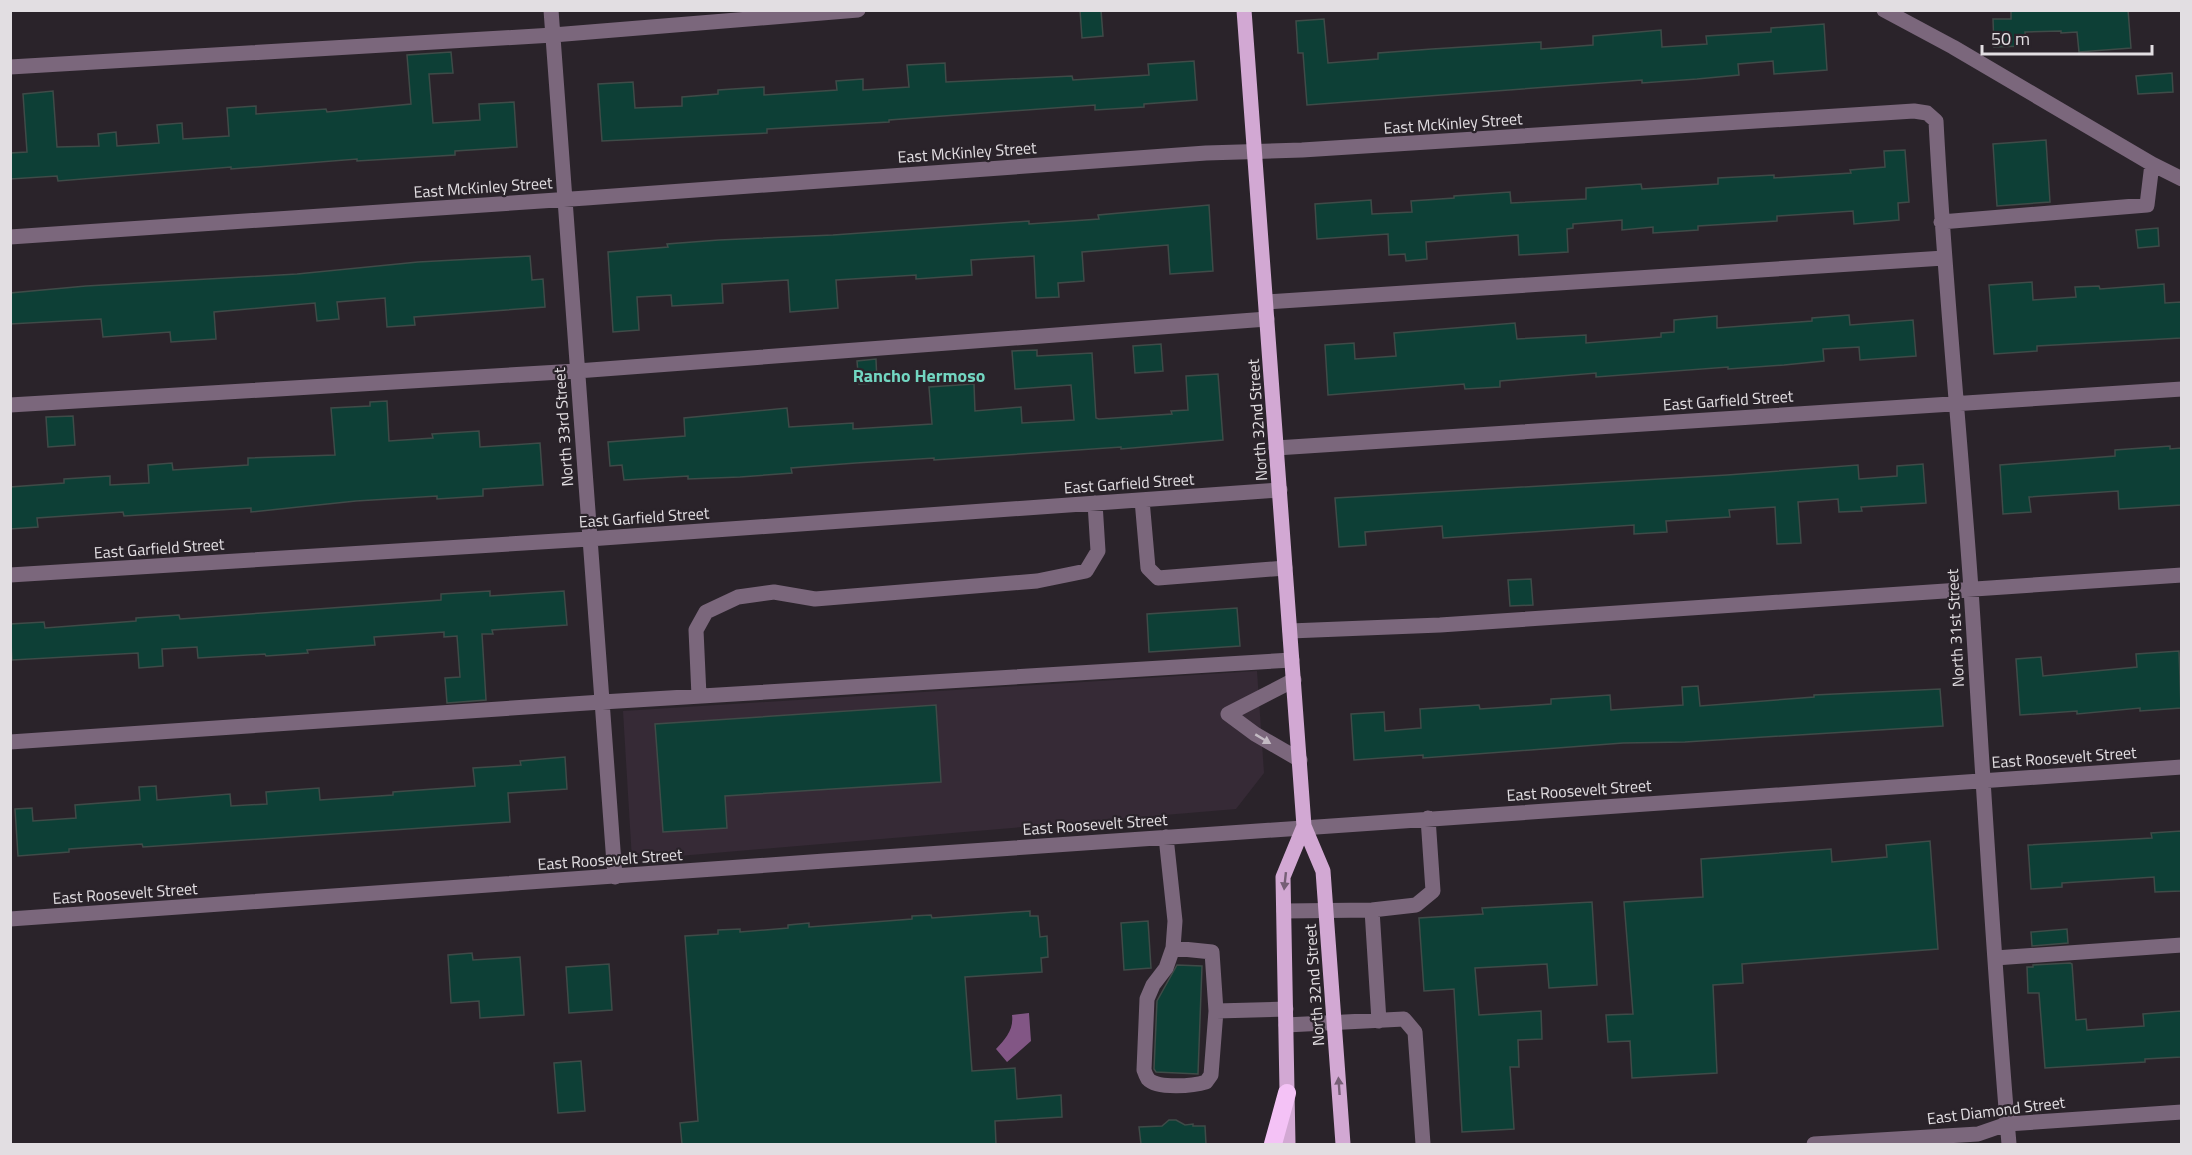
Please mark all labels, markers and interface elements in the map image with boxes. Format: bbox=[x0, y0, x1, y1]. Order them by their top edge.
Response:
scale bar bbox=[1982, 18, 2152, 56]
text: 50 m bbox=[1991, 25, 2030, 52]
street label: East McKinley Street bbox=[1383, 106, 1524, 140]
street label: East McKinley Street bbox=[897, 135, 1038, 169]
street label: East McKinley Street bbox=[413, 170, 554, 204]
street label: North 32nd Street bbox=[1241, 358, 1273, 482]
district label: Rancho Hermoso bbox=[853, 362, 985, 389]
street label: North 33rd Street bbox=[547, 366, 579, 487]
street label: East Garfield Street bbox=[1662, 383, 1794, 417]
street label: East Garfield Street bbox=[1063, 466, 1195, 500]
street label: East Garfield Street bbox=[578, 500, 710, 534]
street label: East Garfield Street bbox=[93, 531, 225, 565]
street label: North 31st Street bbox=[1940, 568, 1970, 688]
one-way arrow bbox=[1255, 733, 1271, 744]
street label: East Roosevelt Street bbox=[1991, 740, 2138, 774]
street label: East Roosevelt Street bbox=[1506, 773, 1653, 807]
street label: East Roosevelt Street bbox=[1022, 807, 1169, 841]
street label: East Roosevelt Street bbox=[537, 842, 684, 876]
one-way arrow bbox=[1280, 872, 1290, 891]
street label: East Roosevelt Street bbox=[52, 876, 199, 910]
street label: North 32nd Street bbox=[1298, 923, 1330, 1047]
one-way arrow bbox=[1335, 1077, 1344, 1096]
street label: East Diamond Street bbox=[1926, 1090, 2067, 1130]

